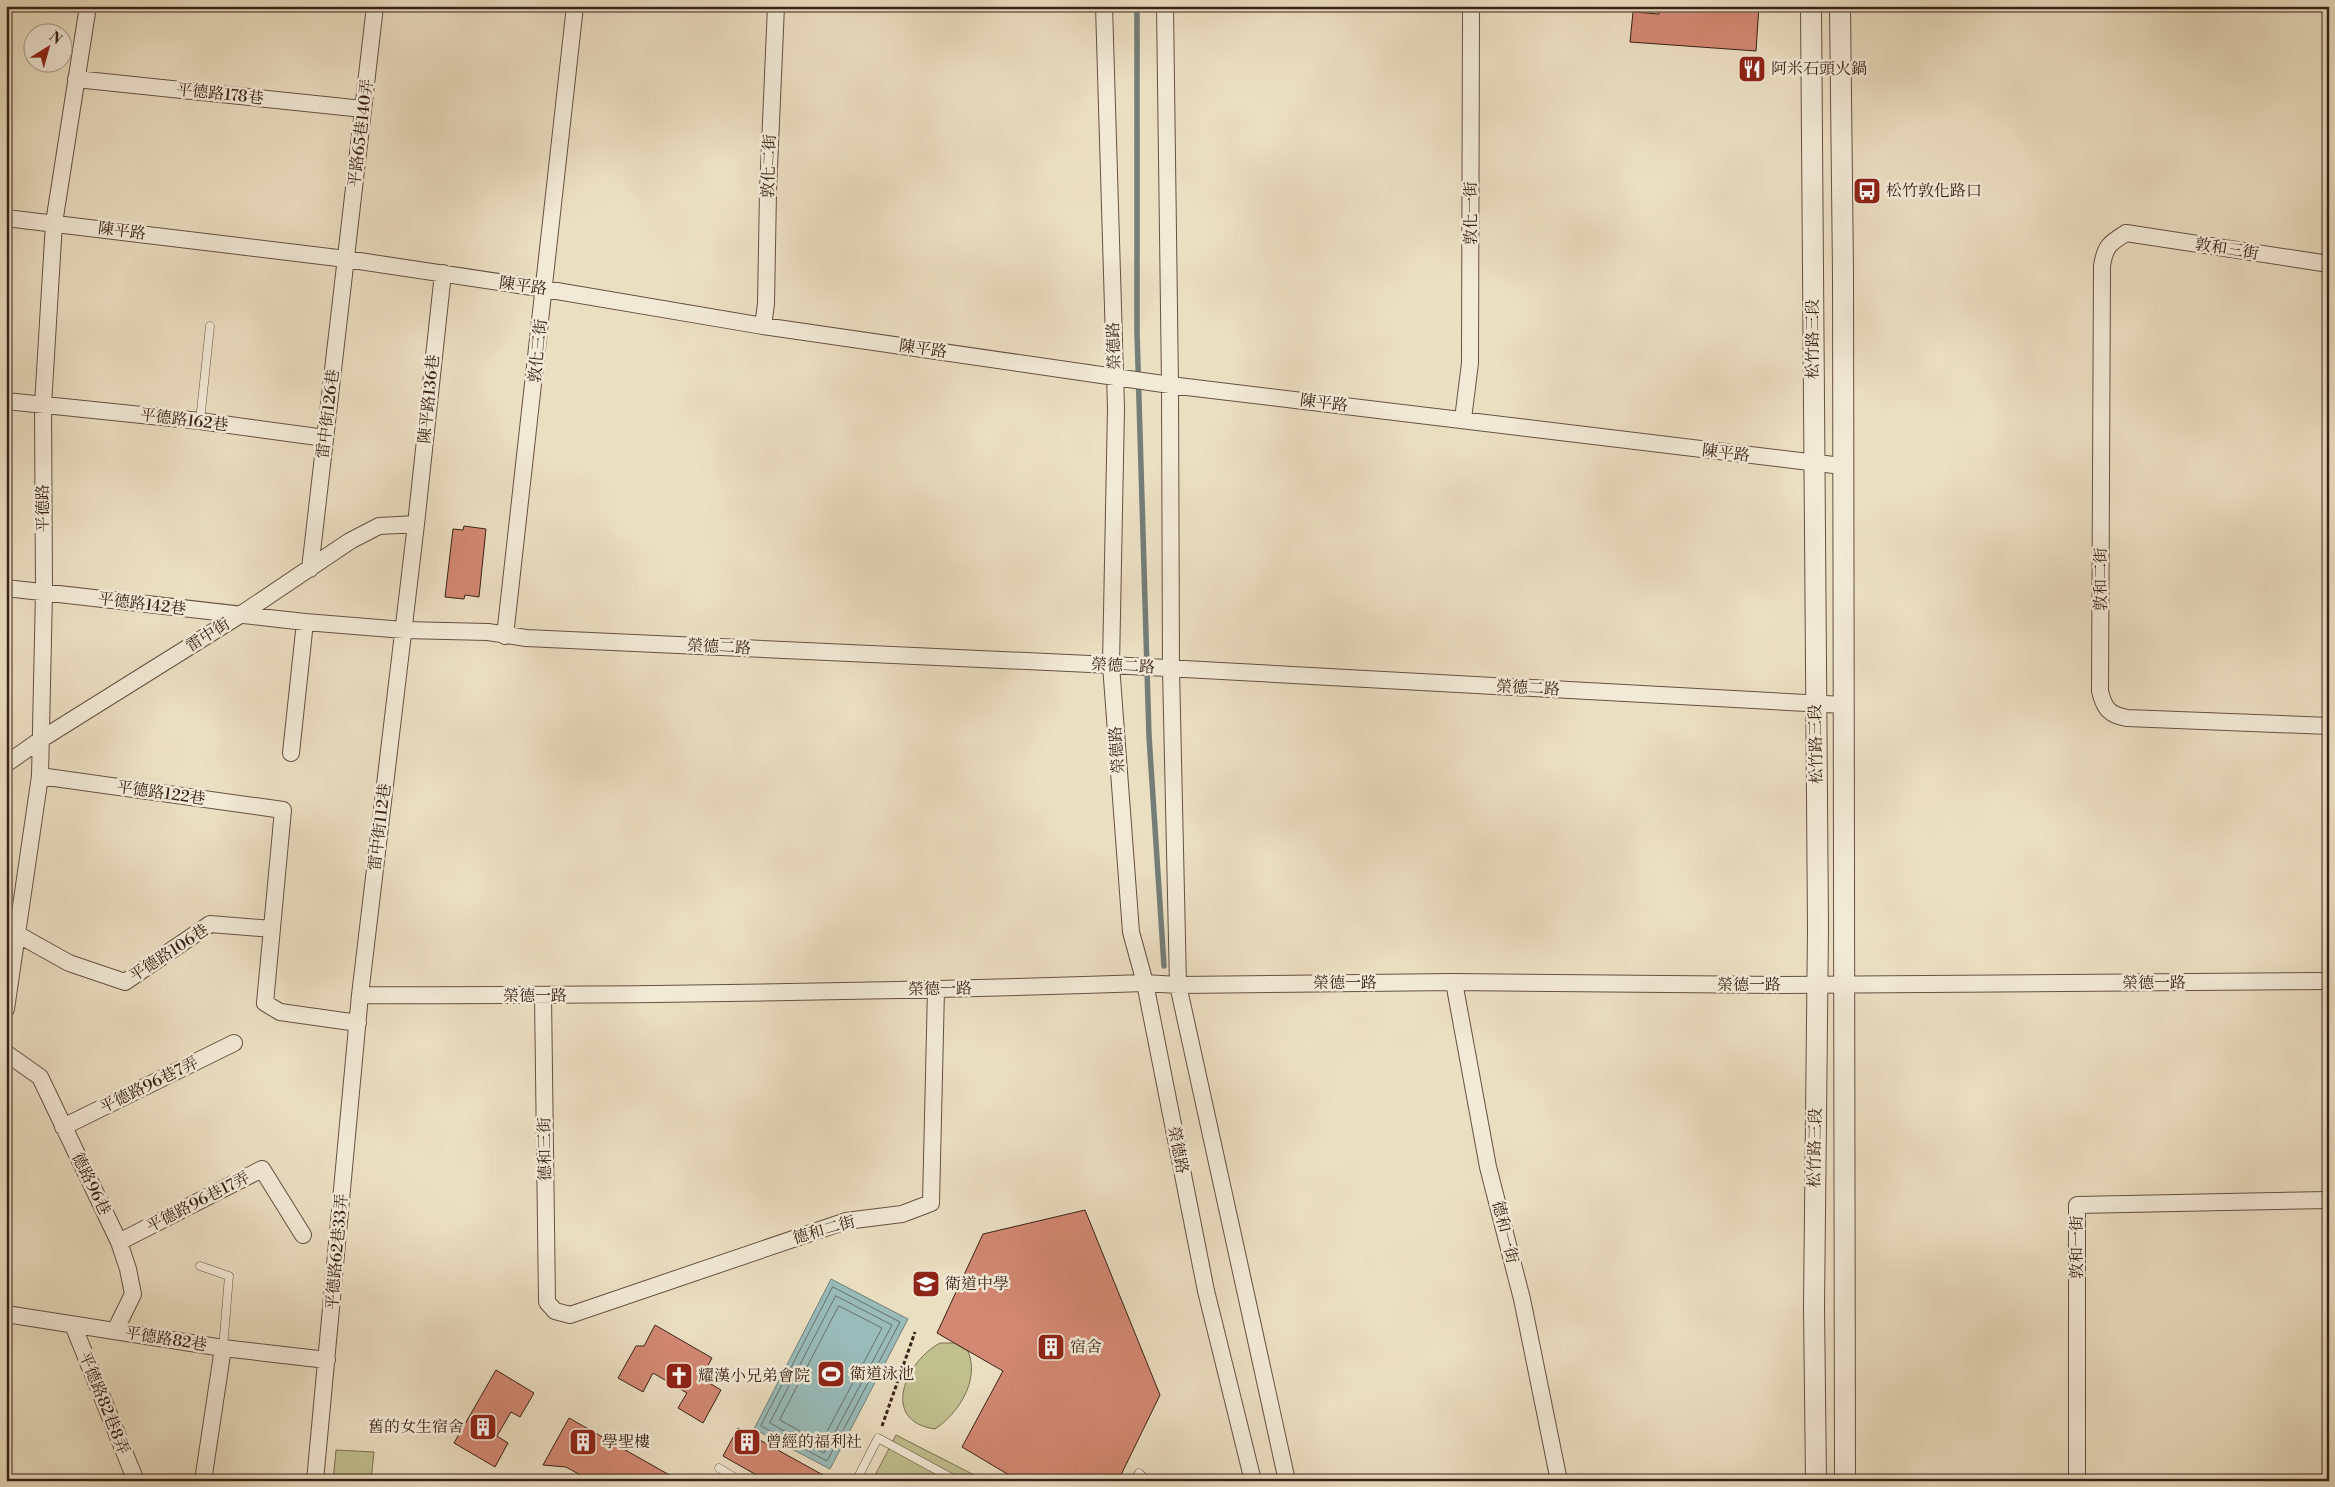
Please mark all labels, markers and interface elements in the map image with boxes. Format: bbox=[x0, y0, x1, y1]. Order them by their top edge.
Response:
north arrow bbox=[22, 22, 72, 72]
text: N bbox=[45, 28, 65, 49]
restaurant icon: 阿米石頭火鍋 bbox=[1737, 54, 1767, 84]
place label: 阿米石頭火鍋 bbox=[1771, 59, 1867, 79]
street label: 平路65巷140弄 bbox=[344, 78, 378, 188]
street label: 平德路178巷 bbox=[175, 79, 265, 109]
street label: 敦化二街 bbox=[758, 134, 780, 198]
bus stop icon: 松竹敦化路口 bbox=[1852, 176, 1882, 206]
street label: 敦化一街 bbox=[1461, 181, 1481, 245]
place label: 松竹敦化路口 bbox=[1886, 181, 1982, 201]
street label: 陳平路 bbox=[97, 218, 147, 244]
street label: 敦和三街 bbox=[2194, 234, 2260, 264]
street label: 陳平路 bbox=[498, 273, 548, 299]
street label: 松竹路三段 bbox=[1803, 299, 1823, 379]
street label: 敦化三街 bbox=[525, 318, 551, 384]
street label: 榮德路 bbox=[1103, 322, 1125, 370]
street label: 陳平路 bbox=[898, 336, 948, 362]
street label: 陳平路136巷 bbox=[414, 353, 444, 445]
street label: 雷中街126巷 bbox=[313, 368, 343, 460]
street label: 陳平路 bbox=[1299, 390, 1349, 416]
street label: 平德路162巷 bbox=[139, 405, 229, 435]
street label: 陳平路 bbox=[1701, 440, 1751, 466]
street label: 平德路 bbox=[33, 484, 53, 532]
street label: 敦和二街 bbox=[2091, 547, 2111, 611]
street label: 平德路142巷 bbox=[97, 589, 187, 619]
street label: 雷中街 bbox=[182, 614, 234, 656]
street label: 榮德二路 bbox=[687, 635, 751, 659]
street label: 榮德二路 bbox=[1091, 654, 1155, 678]
street label: 榮德二路 bbox=[1496, 676, 1560, 700]
street label: 松竹路三段 bbox=[1805, 704, 1827, 784]
street label: 榮德路 bbox=[1105, 725, 1129, 775]
street label: 平德路122巷 bbox=[115, 777, 207, 809]
street label: 雷中街112巷 bbox=[365, 782, 395, 872]
street label: 平德路106巷 bbox=[126, 920, 212, 986]
street label: 榮德一路 bbox=[1313, 973, 1377, 993]
street label: 榮德一路 bbox=[2122, 973, 2186, 993]
street label: 榮德一路 bbox=[1717, 975, 1781, 995]
street label: 榮德一路 bbox=[908, 978, 972, 1000]
street label: 榮德一路 bbox=[503, 986, 567, 1006]
street label: 平德路96巷7弄 bbox=[96, 1052, 202, 1118]
street label: 松竹路三段 bbox=[1804, 1108, 1826, 1188]
street label: 德和三街 bbox=[534, 1117, 556, 1181]
street label: 榮德路 bbox=[1164, 1125, 1192, 1175]
street label: 德路96巷 bbox=[67, 1149, 115, 1219]
street label: 平德路96巷17弄 bbox=[143, 1167, 253, 1237]
street label: 平德路62巷33弄 bbox=[322, 1193, 352, 1311]
street label: 德和一街 bbox=[1488, 1199, 1522, 1265]
street label: 德和二街 bbox=[790, 1212, 858, 1248]
street label: 敦和一街 bbox=[2067, 1215, 2087, 1279]
school or university icon: 衛道中學 bbox=[911, 1269, 941, 1299]
place label: 衛道中學 bbox=[945, 1274, 1009, 1294]
street label: 平德路82巷 bbox=[123, 1323, 209, 1355]
building icon: 宿舍 bbox=[1036, 1332, 1066, 1362]
place label: 宿舍 bbox=[1070, 1337, 1102, 1357]
street label: 平德路82巷8弄 bbox=[74, 1349, 134, 1457]
sports icon: 衛道泳池 bbox=[816, 1359, 846, 1389]
church icon: 耀漢小兄弟會院 bbox=[664, 1361, 694, 1391]
place label: 衛道泳池 bbox=[850, 1364, 914, 1384]
place label: 耀漢小兄弟會院 bbox=[698, 1366, 810, 1386]
building icon: 舊的女生宿舍 bbox=[468, 1412, 498, 1442]
place label: 舊的女生宿舍 bbox=[368, 1417, 464, 1437]
building icon: 學聖樓 bbox=[568, 1427, 598, 1457]
building icon: 曾經的福利社 bbox=[732, 1427, 762, 1457]
place label: 學聖樓 bbox=[602, 1432, 650, 1452]
place label: 曾經的福利社 bbox=[766, 1432, 862, 1452]

